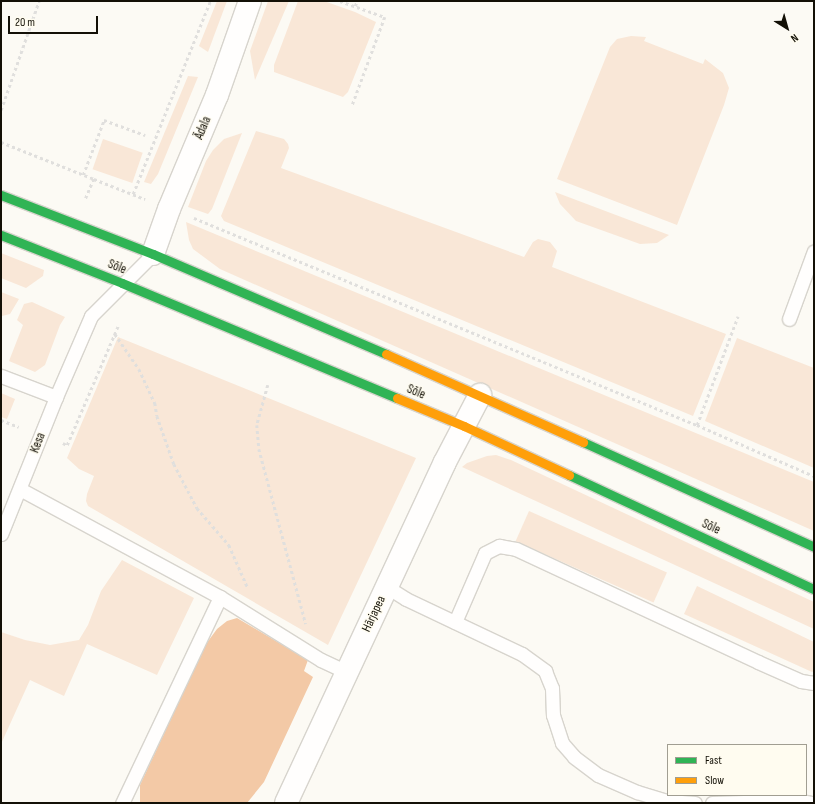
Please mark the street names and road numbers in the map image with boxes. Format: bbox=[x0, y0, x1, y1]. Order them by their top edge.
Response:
street label: Ädala bbox=[191, 114, 215, 142]
street label: Sõle bbox=[105, 256, 129, 278]
street label: Sõle bbox=[404, 381, 428, 403]
street label: Kesa bbox=[27, 431, 49, 455]
street label: Sõle bbox=[699, 516, 723, 538]
street label: Härjapea bbox=[359, 593, 389, 635]

